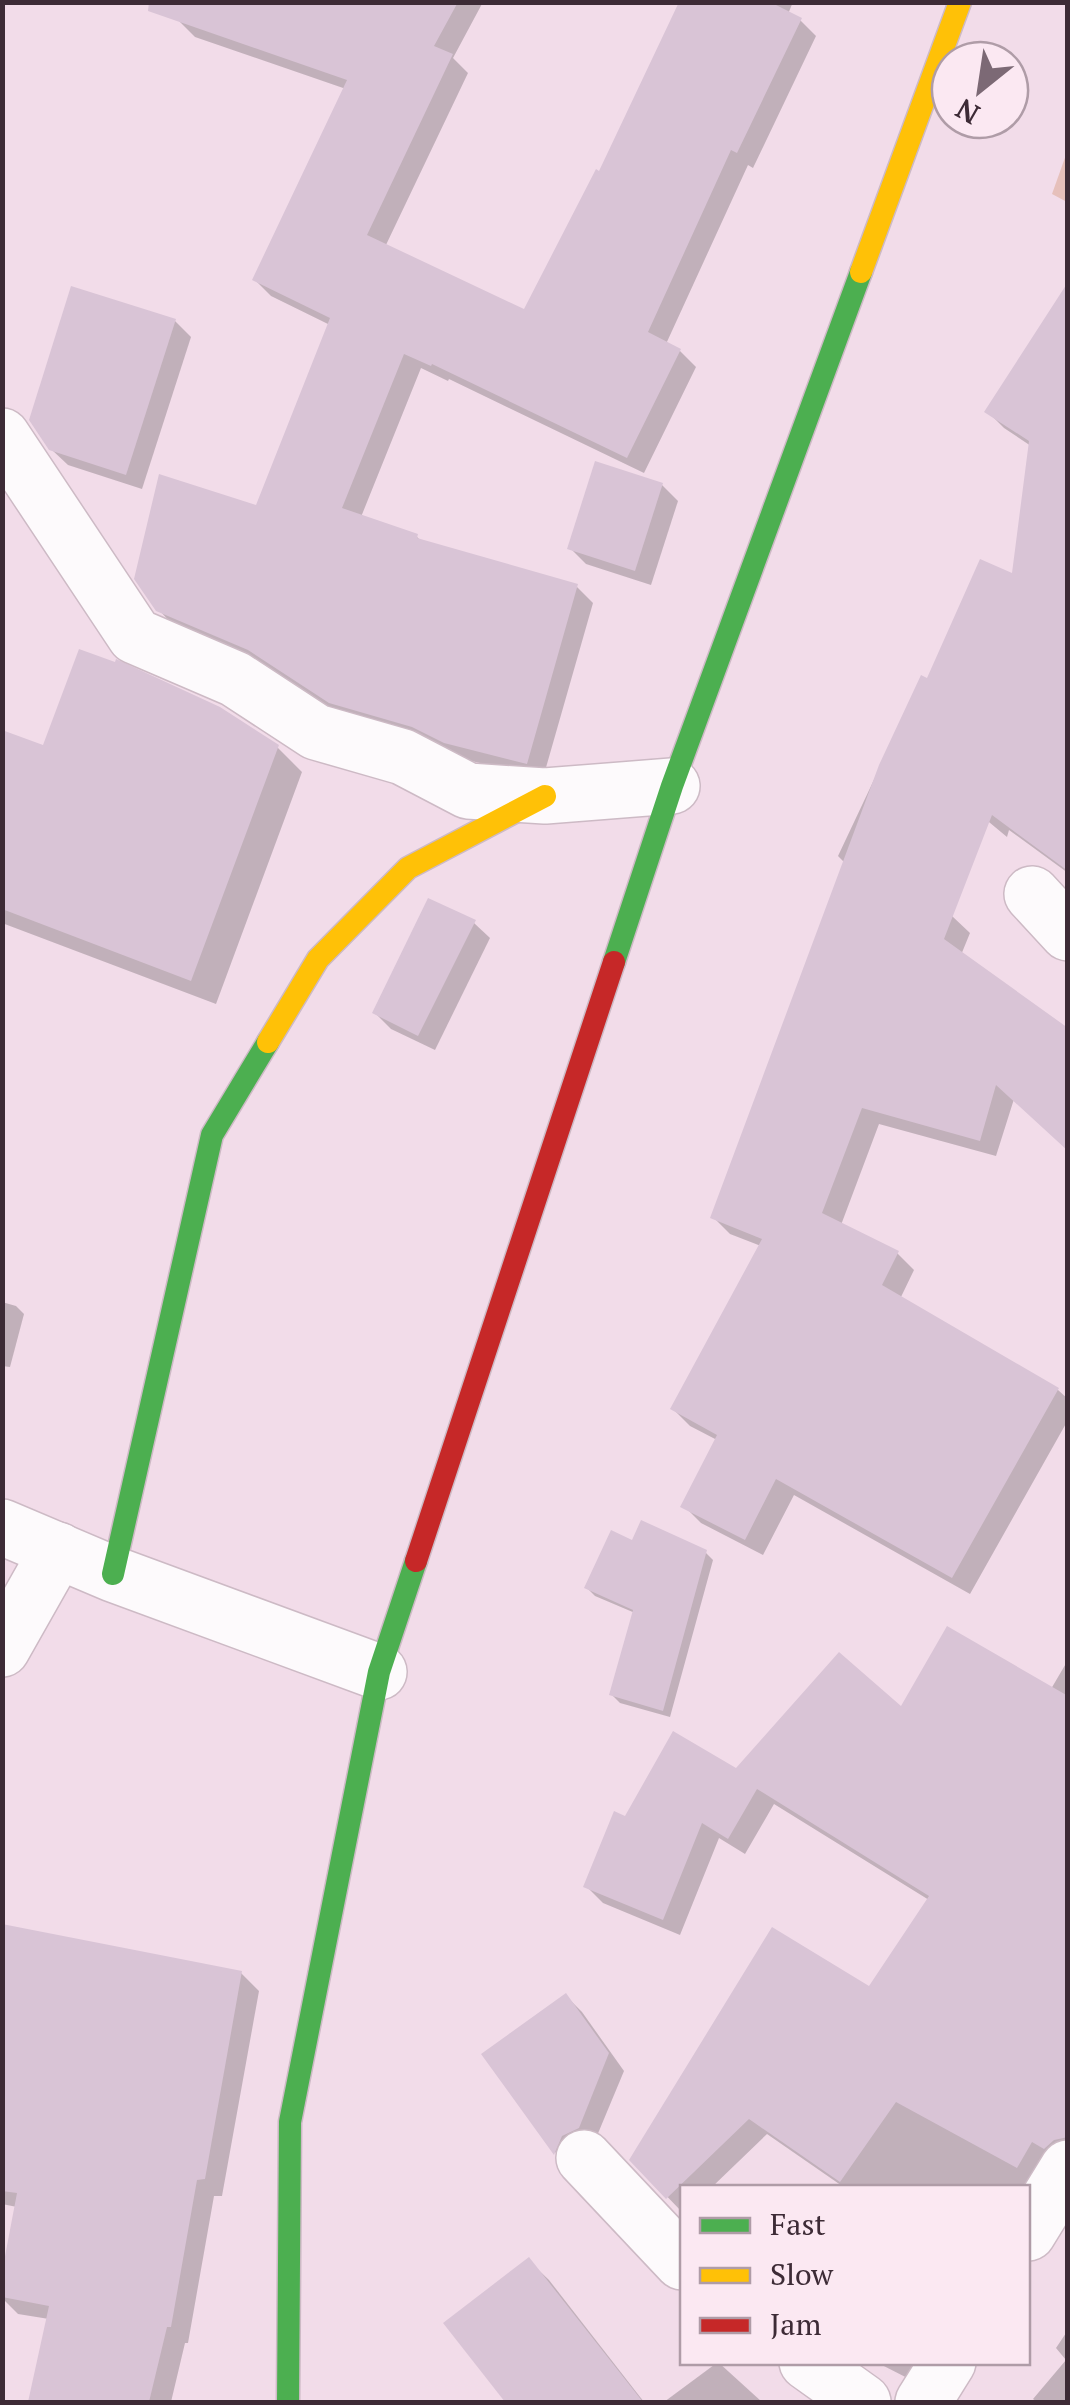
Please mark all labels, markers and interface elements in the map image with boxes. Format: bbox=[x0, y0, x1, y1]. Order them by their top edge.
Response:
north arrow bbox=[930, 40, 1030, 140]
text: N bbox=[949, 91, 986, 133]
legend bbox=[680, 2185, 1030, 2365]
text: Fast bbox=[770, 2204, 826, 2244]
text: Slow bbox=[770, 2254, 834, 2294]
text: Jam bbox=[770, 2304, 821, 2344]

